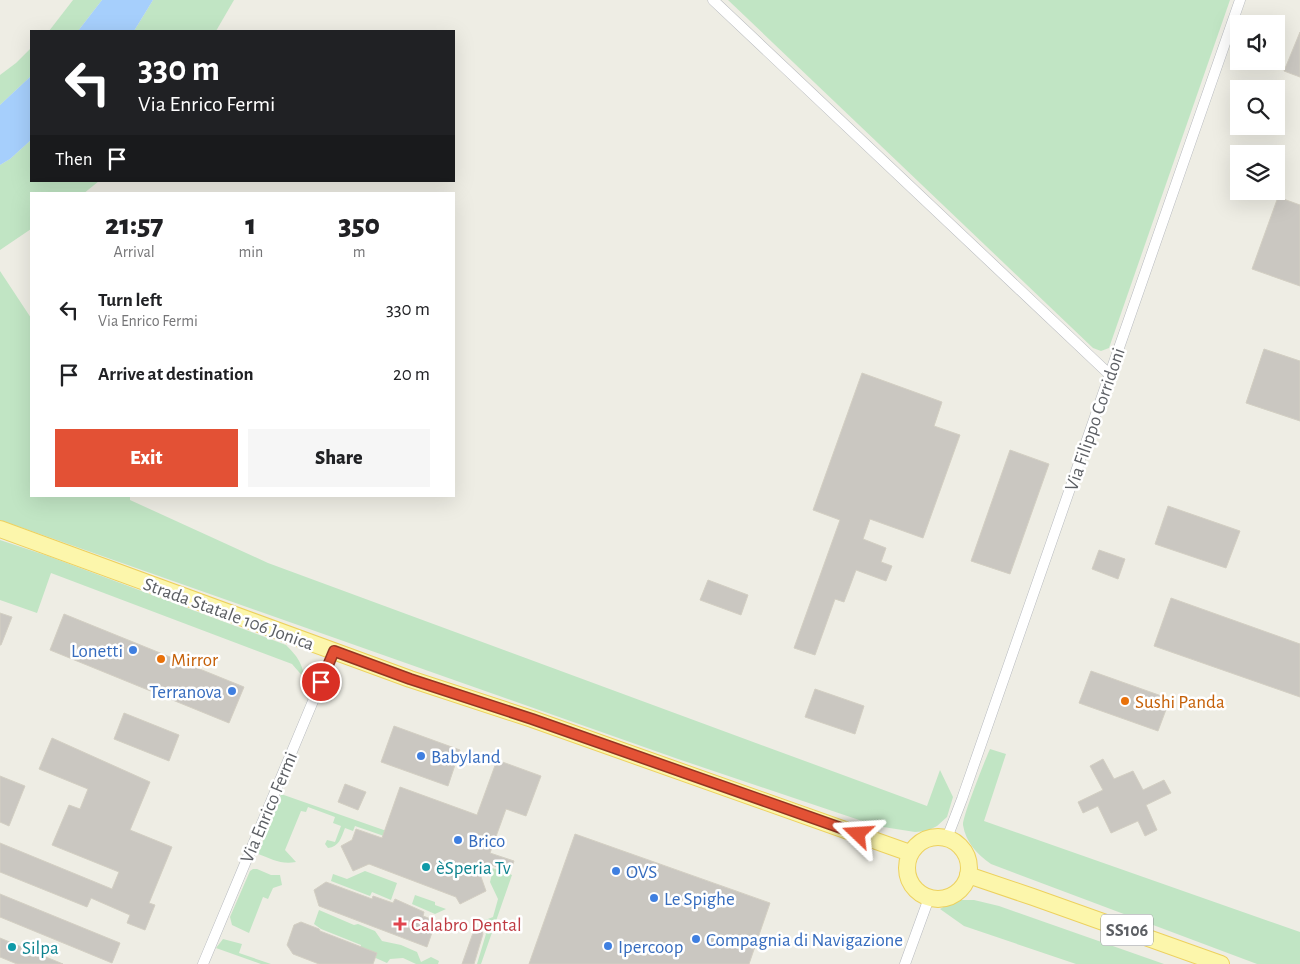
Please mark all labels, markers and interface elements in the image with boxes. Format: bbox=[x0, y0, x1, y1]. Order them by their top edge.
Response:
map controls bbox=[1230, 15, 1285, 200]
button: sound bbox=[1230, 15, 1285, 70]
icon: left bbox=[55, 50, 120, 115]
text: 330 m bbox=[138, 52, 220, 87]
button: search bbox=[1230, 80, 1285, 135]
text: Via Enrico Fermi bbox=[138, 93, 275, 115]
icon: arrive bbox=[103, 145, 131, 173]
button: layers bbox=[1230, 145, 1285, 200]
text: Then bbox=[55, 150, 93, 169]
text: 21:57 bbox=[105, 210, 163, 240]
text: 1 bbox=[245, 210, 256, 240]
text: 350 bbox=[338, 210, 380, 240]
text: Arrival bbox=[114, 244, 155, 260]
text: min bbox=[238, 244, 263, 260]
text: m bbox=[353, 244, 366, 260]
text: Turn left bbox=[98, 291, 162, 310]
icon: left bbox=[55, 296, 83, 324]
text: 330 m bbox=[386, 300, 430, 319]
text: Via Enrico Fermi bbox=[98, 313, 198, 329]
street label: Via Filippo Corridoni bbox=[1062, 345, 1129, 494]
icon: arrive bbox=[55, 361, 83, 389]
text: Arrive at destination bbox=[98, 365, 254, 384]
text: 20 m bbox=[393, 365, 430, 384]
button: Exit bbox=[55, 429, 238, 487]
button: Share bbox=[248, 429, 430, 487]
street label: Strada Statale 106 Jonica bbox=[141, 575, 317, 654]
place label: Lonetti bbox=[71, 642, 123, 661]
marker: Lonetti bbox=[127, 644, 139, 656]
place label: Mirror bbox=[171, 651, 218, 670]
marker: Mirror bbox=[155, 653, 167, 665]
pin bbox=[300, 661, 342, 703]
icon: arrive bbox=[307, 668, 335, 696]
place label: Terranova bbox=[149, 683, 222, 702]
marker: Terranova bbox=[226, 685, 238, 697]
place label: Sushi Panda bbox=[1135, 693, 1225, 712]
marker: Sushi Panda bbox=[1119, 695, 1131, 707]
place label: Babyland bbox=[431, 748, 501, 767]
street label: Via Enrico Fermi bbox=[237, 749, 301, 866]
marker: Babyland bbox=[415, 750, 427, 762]
position arrow bbox=[831, 807, 883, 859]
place label: Brico bbox=[468, 832, 505, 851]
marker: Brico bbox=[452, 834, 464, 846]
place label: èSperia Tv bbox=[436, 859, 511, 878]
marker: èSperia Tv bbox=[420, 861, 432, 873]
place label: OVS bbox=[626, 863, 657, 882]
marker: OVS bbox=[610, 865, 622, 877]
place label: Le Spighe bbox=[664, 890, 735, 909]
marker: Le Spighe bbox=[648, 892, 660, 904]
road number: SS106 bbox=[1101, 914, 1153, 946]
place label: Calabro Dental bbox=[411, 916, 522, 935]
marker: Calabro Dental bbox=[393, 917, 407, 931]
place label: Compagnia di Navigazione bbox=[706, 931, 903, 950]
marker: Compagnia di Navigazione bbox=[690, 933, 702, 945]
place label: Ipercoop bbox=[618, 938, 683, 957]
place label: Silpa bbox=[22, 939, 59, 958]
marker: Ipercoop bbox=[602, 940, 614, 952]
marker: Silpa bbox=[6, 941, 18, 953]

